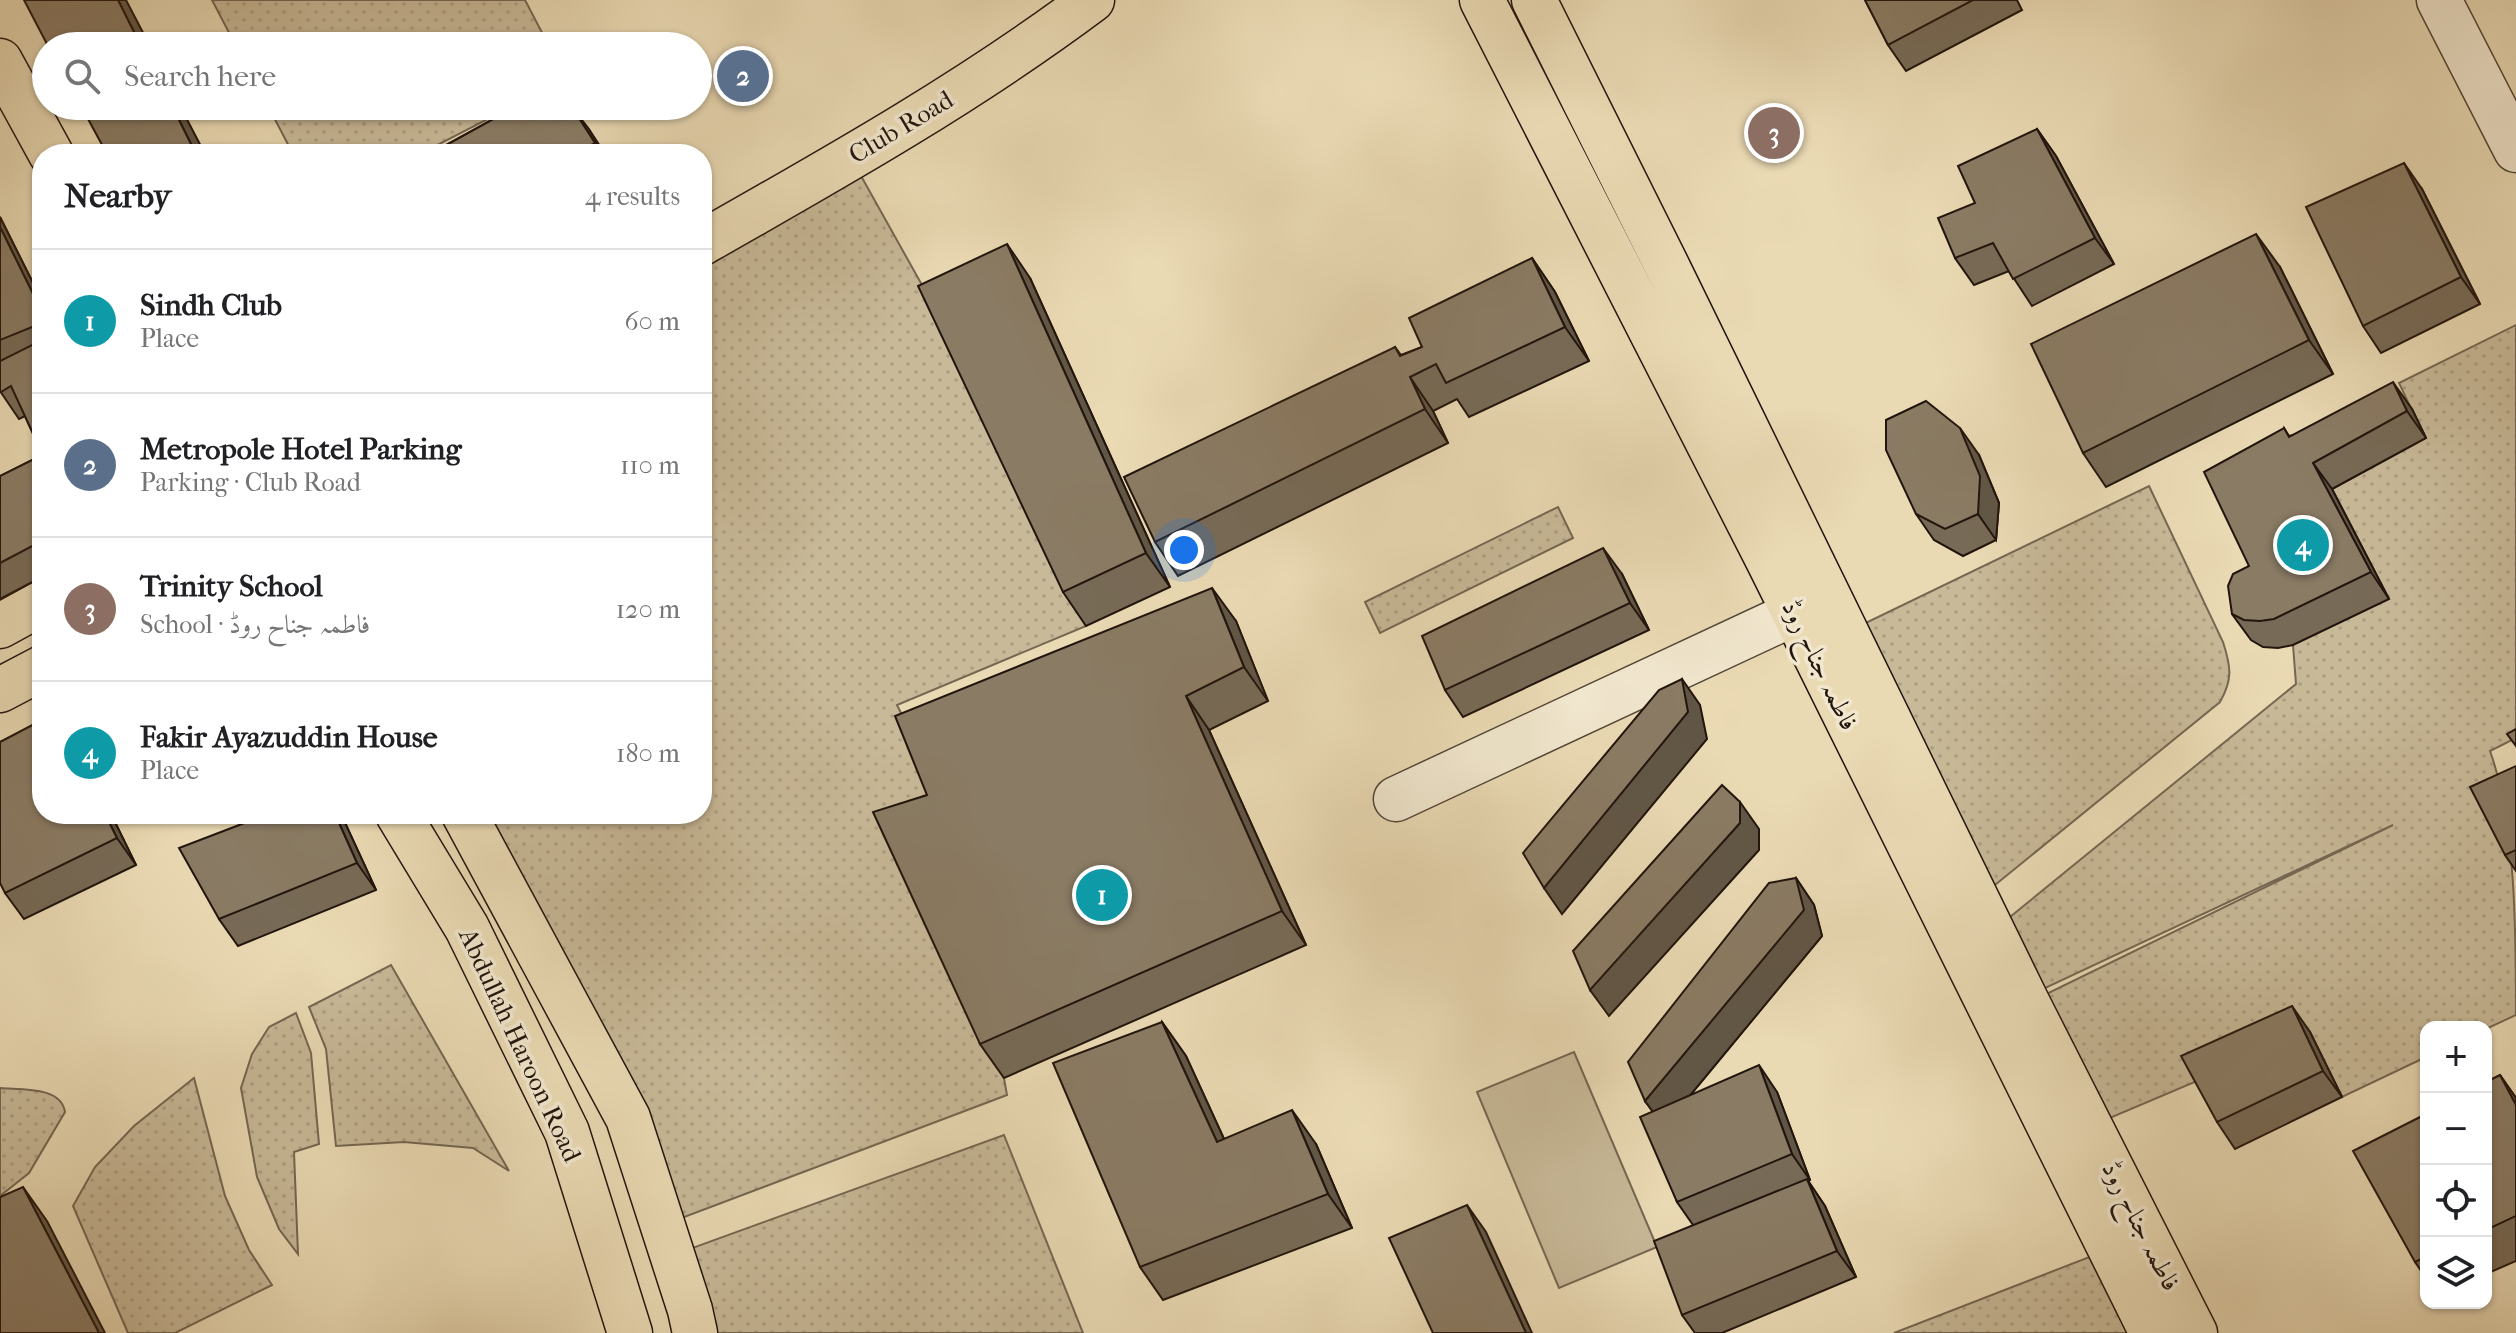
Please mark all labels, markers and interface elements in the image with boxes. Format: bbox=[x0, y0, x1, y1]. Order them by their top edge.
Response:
search box bbox=[32, 32, 712, 120]
pin: 2 bbox=[717, 46, 769, 106]
icon: search bbox=[60, 54, 104, 98]
text: Search here bbox=[124, 59, 276, 94]
street label: Club Road bbox=[843, 83, 960, 170]
pin: 3 bbox=[1748, 103, 1800, 163]
text: Nearby bbox=[64, 176, 171, 216]
text: 4 results bbox=[585, 181, 680, 212]
text: Sindh Club bbox=[140, 288, 282, 323]
text: 1 bbox=[85, 306, 95, 337]
text: 60 m bbox=[624, 306, 680, 337]
text: Place bbox=[140, 323, 199, 354]
text: Metropole Hotel Parking bbox=[140, 432, 462, 467]
text: 2 bbox=[83, 450, 97, 481]
text: 110 m bbox=[620, 450, 680, 481]
text: Parking · Club Road bbox=[140, 467, 361, 498]
pin: 4 bbox=[2277, 515, 2329, 575]
your location bbox=[1164, 530, 1204, 570]
text: Trinity School bbox=[140, 569, 323, 604]
text: 3 bbox=[85, 594, 95, 625]
text: 120 m bbox=[616, 594, 680, 625]
street label: فاطمہ جناح روڈ bbox=[1768, 595, 1865, 739]
text: School · فاطمہ جناح روڈ bbox=[140, 609, 370, 640]
text: Fakir Ayazuddin House bbox=[140, 720, 438, 755]
text: 4 bbox=[82, 738, 98, 769]
text: 180 m bbox=[616, 738, 680, 769]
text: Place bbox=[140, 755, 199, 786]
pin: 1 bbox=[1076, 865, 1128, 925]
street label: Abdullah Haroon Road bbox=[452, 922, 588, 1167]
map controls bbox=[2420, 1021, 2492, 1309]
button: + bbox=[2420, 1021, 2492, 1093]
button: − bbox=[2420, 1093, 2492, 1165]
street label: فاطمہ جناح روڈ bbox=[2088, 1156, 2187, 1300]
button: locate bbox=[2420, 1165, 2492, 1237]
button: layers bbox=[2420, 1237, 2492, 1309]

